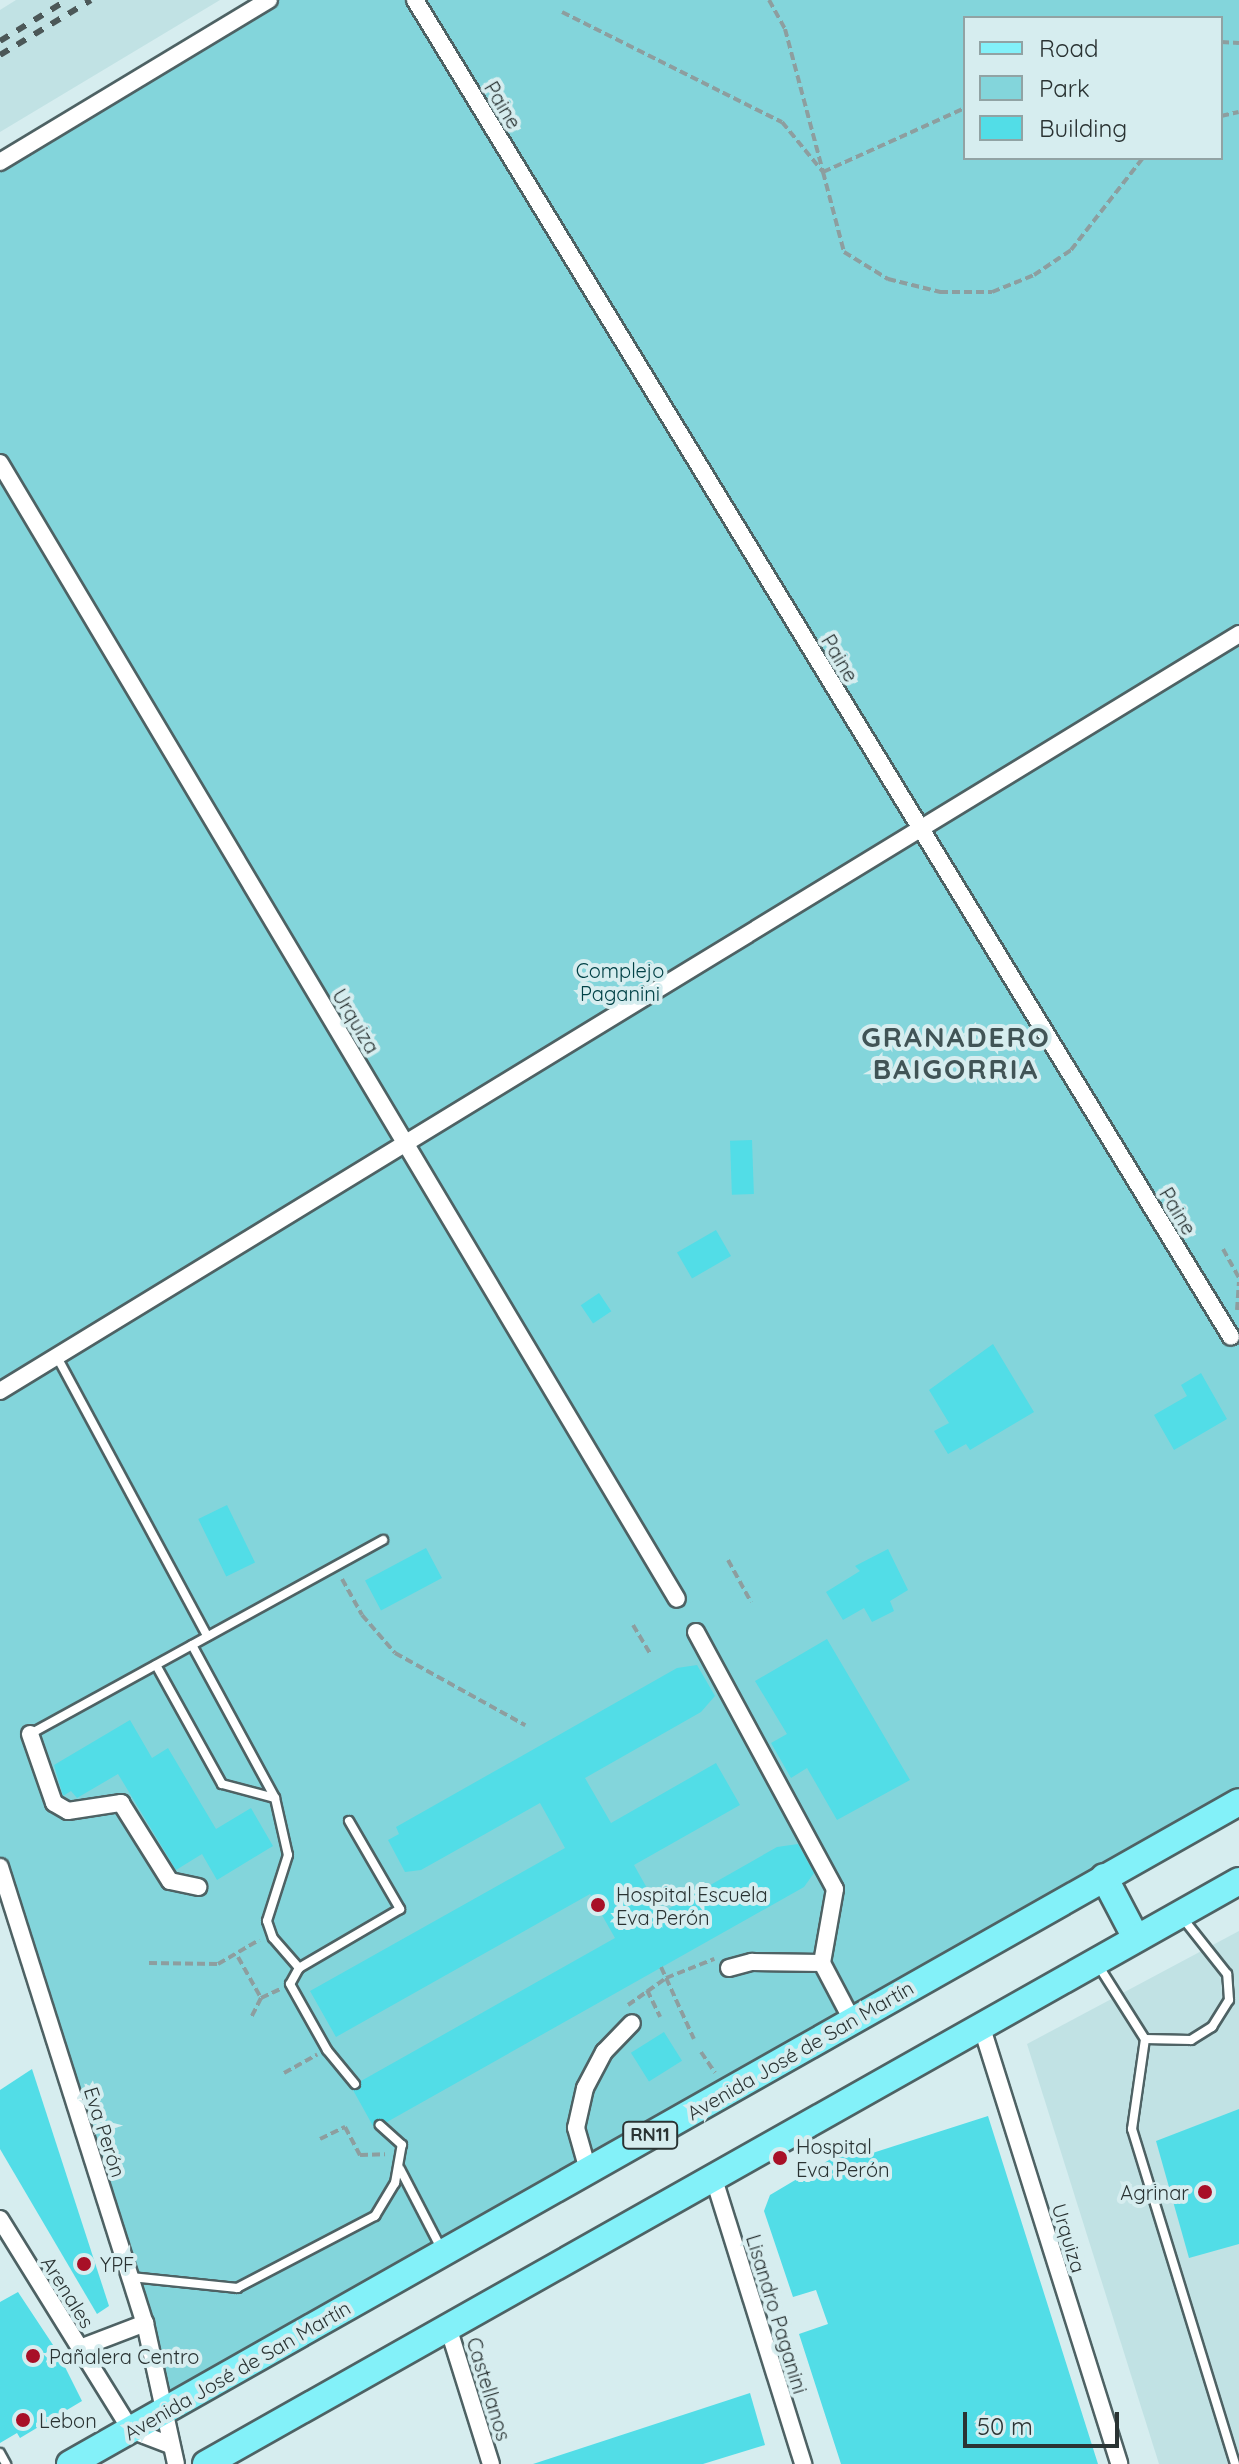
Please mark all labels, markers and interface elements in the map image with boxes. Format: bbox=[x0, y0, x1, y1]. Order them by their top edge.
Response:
legend bbox=[963, 16, 1223, 160]
text: Road bbox=[1039, 33, 1099, 63]
text: Park bbox=[1039, 73, 1090, 103]
street label: Paine bbox=[480, 77, 526, 133]
text: Building bbox=[1039, 113, 1127, 143]
street label: Paine bbox=[817, 630, 863, 686]
park label: Complejo Paganini bbox=[576, 958, 664, 1005]
street label: Urquiza bbox=[327, 984, 385, 1058]
district label: GRANADERO BAIGORRIA bbox=[861, 1020, 1051, 1086]
street label: Paine bbox=[1155, 1183, 1201, 1239]
place label: Hospital Escuela Eva Perón bbox=[616, 1882, 768, 1929]
marker: Hospital Escuela Eva Perón bbox=[587, 1894, 609, 1916]
street label: Avenida José de San Martín bbox=[682, 1975, 918, 2125]
street label: Eva Perón bbox=[79, 2084, 131, 2180]
road number: RN11 bbox=[622, 2121, 678, 2149]
place label: Hospital Eva Perón bbox=[796, 2134, 890, 2181]
marker: Hospital Eva Perón bbox=[771, 2149, 789, 2167]
place label: Agrinar bbox=[1120, 2180, 1189, 2204]
marker: Agrinar bbox=[1196, 2183, 1214, 2201]
street label: Urquiza bbox=[1047, 2201, 1091, 2275]
street label: Lisandro Paganini bbox=[741, 2232, 813, 2396]
street label: Arenales bbox=[37, 2252, 99, 2332]
place label: YPF bbox=[100, 2252, 134, 2276]
marker: YPF bbox=[75, 2255, 93, 2273]
street label: Avenida José de San Martín bbox=[119, 2295, 355, 2445]
street label: Castellanos bbox=[462, 2334, 516, 2444]
place label: Pañalera Centro bbox=[49, 2344, 199, 2368]
marker: Pañalera Centro bbox=[24, 2347, 42, 2365]
scale bar bbox=[967, 2396, 1123, 2446]
place label: Lebon bbox=[39, 2408, 97, 2432]
marker: Lebon bbox=[14, 2411, 32, 2429]
text: 50 m bbox=[977, 2411, 1033, 2441]

